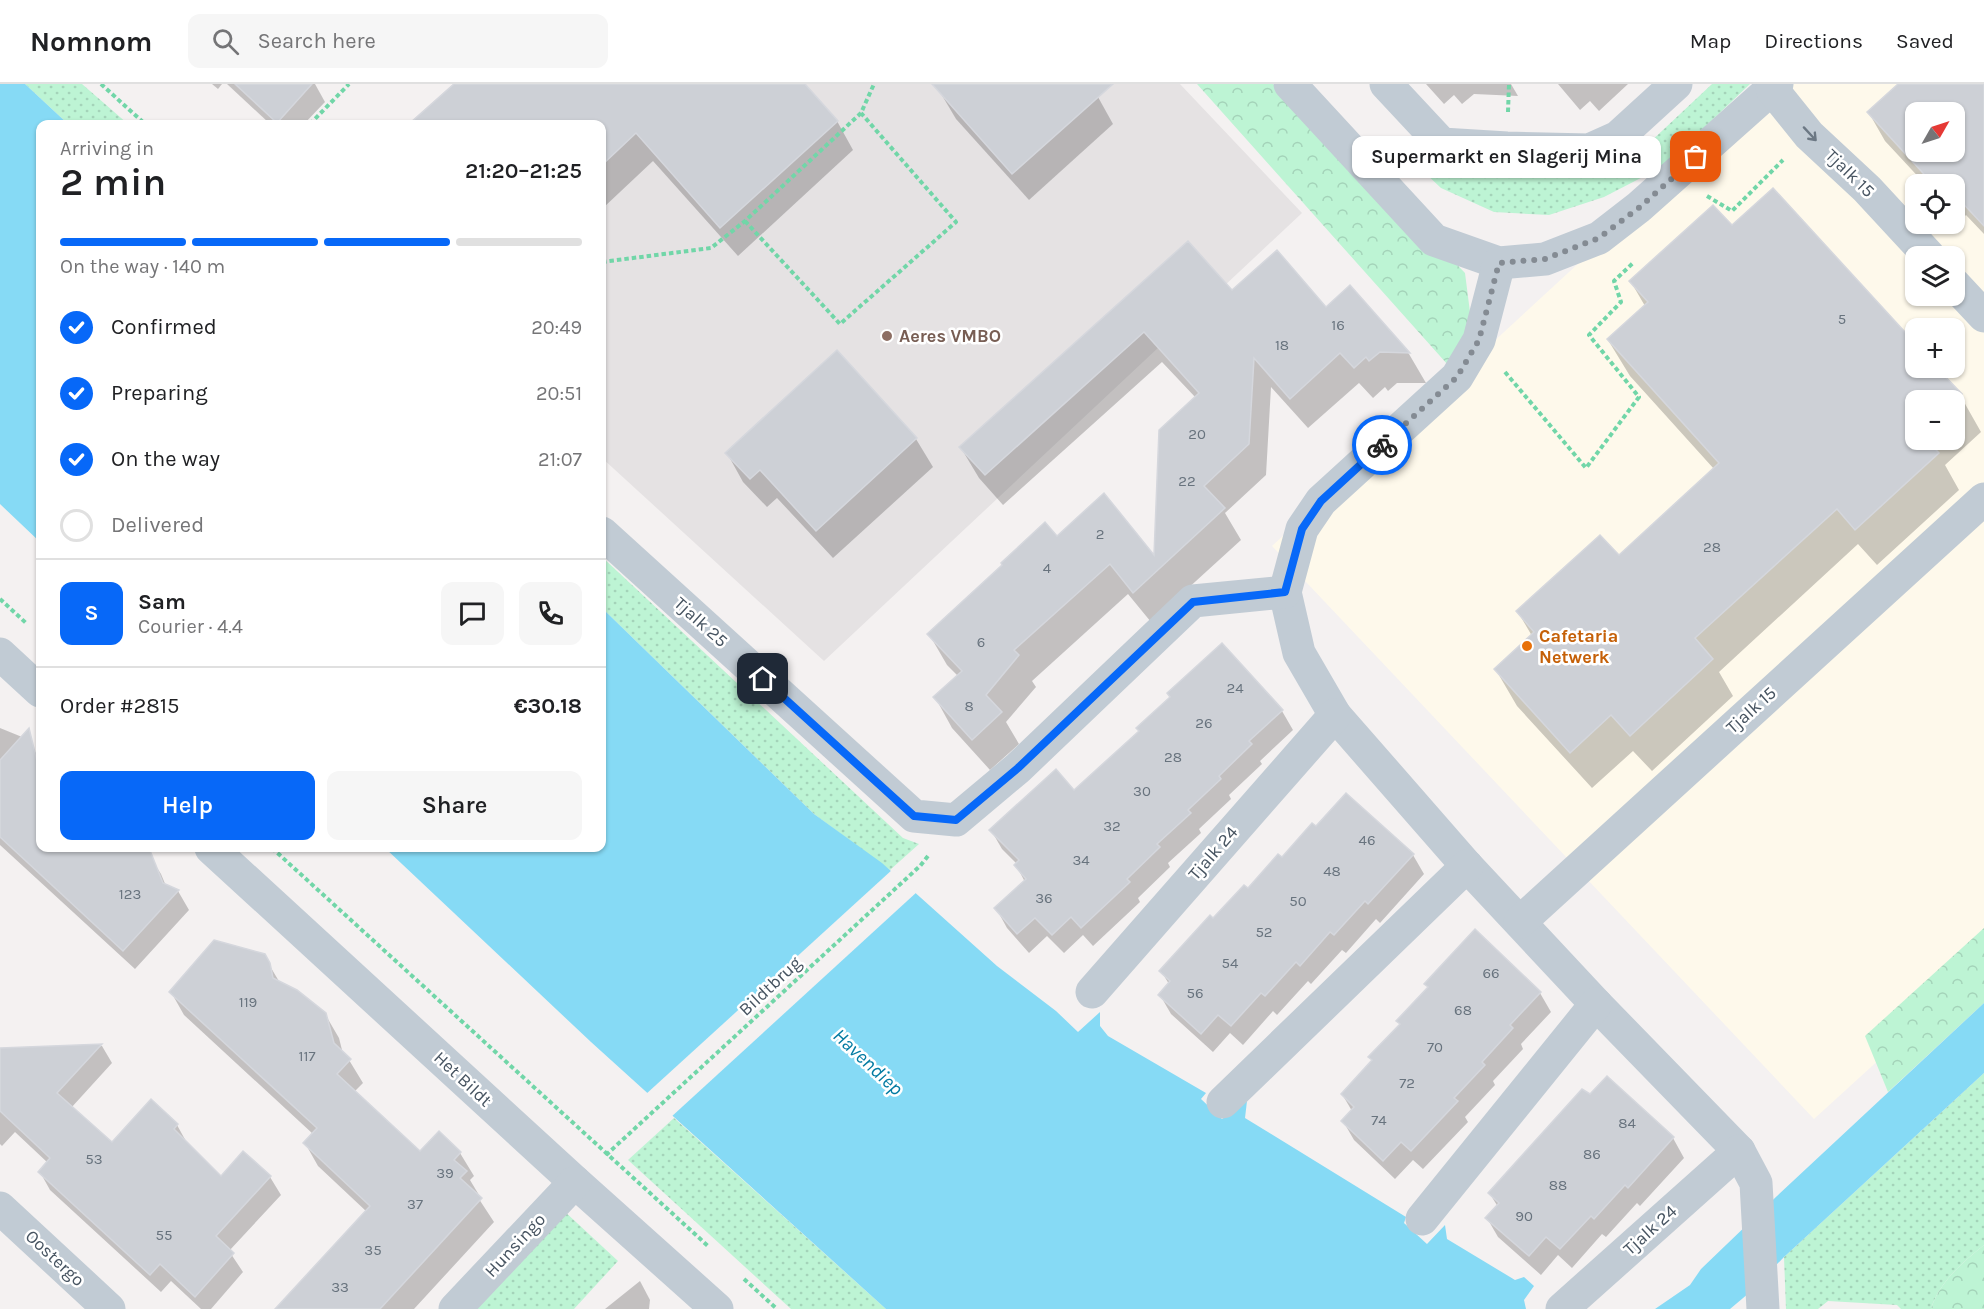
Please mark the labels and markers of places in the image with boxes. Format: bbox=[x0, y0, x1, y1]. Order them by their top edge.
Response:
pin bbox=[1670, 131, 1721, 182]
callout: Supermarkt en Slagerij Mina bbox=[1351, 136, 1660, 178]
place label: Aeres VMBO bbox=[899, 325, 1001, 347]
marker: Aeres VMBO bbox=[880, 329, 894, 343]
place label: Cafetaria Netwerk bbox=[1539, 625, 1618, 668]
marker: Cafetaria Netwerk bbox=[1520, 639, 1534, 653]
pin bbox=[737, 653, 788, 704]

